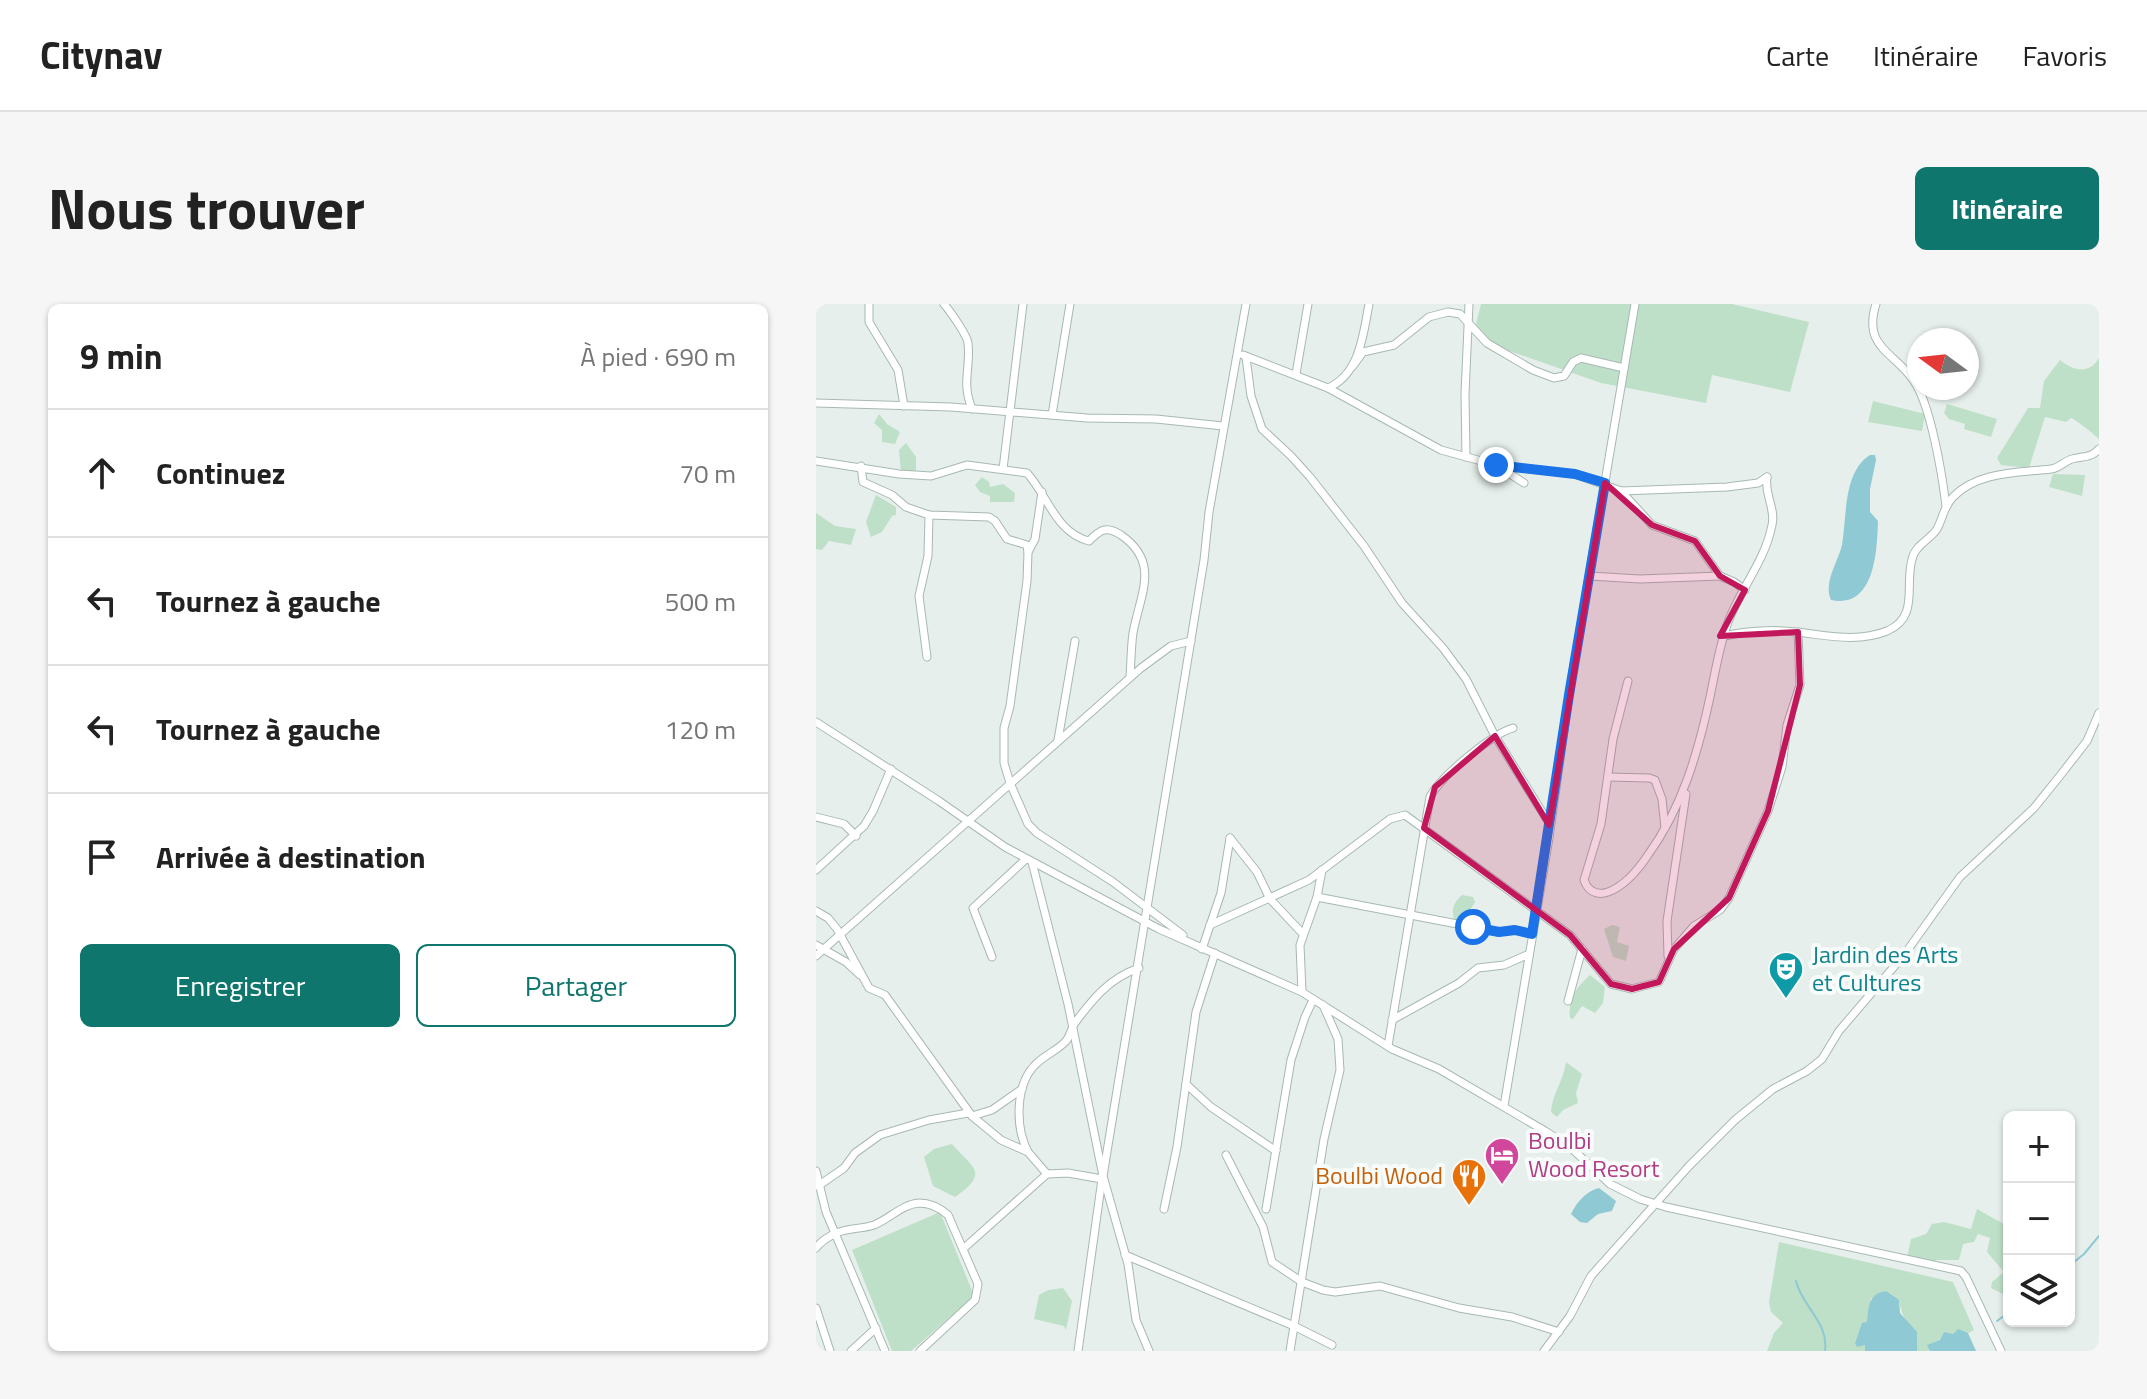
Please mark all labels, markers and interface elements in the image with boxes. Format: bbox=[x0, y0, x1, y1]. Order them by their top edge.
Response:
text: Citynav bbox=[40, 26, 162, 84]
text: Carte bbox=[1766, 34, 1829, 77]
text: Itinéraire bbox=[1873, 34, 1978, 77]
text: Favoris bbox=[2022, 34, 2107, 77]
text: Nous trouver bbox=[48, 166, 365, 251]
button: Itinéraire bbox=[1915, 167, 2099, 250]
north arrow bbox=[1907, 328, 1979, 400]
text: 9 min bbox=[80, 330, 163, 382]
text: À pied · 690 m bbox=[580, 337, 736, 376]
route end bbox=[1478, 447, 1514, 483]
text: Continuez bbox=[156, 450, 285, 496]
icon: ahead bbox=[80, 451, 124, 495]
text: 70 m bbox=[679, 454, 736, 493]
text: Tournez à gauche bbox=[156, 578, 381, 624]
icon: left bbox=[80, 579, 124, 623]
text: 500 m bbox=[665, 582, 736, 621]
text: Tournez à gauche bbox=[156, 706, 381, 752]
icon: left bbox=[80, 707, 124, 751]
text: 120 m bbox=[665, 710, 736, 749]
text: Arrivée à destination bbox=[156, 834, 426, 880]
icon: arrive bbox=[80, 835, 124, 879]
route start bbox=[1455, 909, 1491, 945]
place label: Jardin des Arts et Cultures bbox=[1812, 936, 1959, 1000]
button: Enregistrer bbox=[80, 944, 400, 1027]
button: Partager bbox=[416, 944, 736, 1027]
theatre icon: Jardin des Arts et Cultures bbox=[1767, 950, 1805, 1000]
map controls bbox=[2003, 1111, 2075, 1327]
button: + bbox=[2003, 1111, 2075, 1183]
place label: Boulbi Wood Resort bbox=[1528, 1122, 1660, 1186]
hotel icon: Boulbi Wood Resort bbox=[1483, 1136, 1521, 1186]
place label: Boulbi Wood bbox=[1315, 1157, 1443, 1193]
restaurant icon: Boulbi Wood bbox=[1450, 1157, 1488, 1207]
button: − bbox=[2003, 1183, 2075, 1255]
button: layers bbox=[2003, 1255, 2075, 1327]

